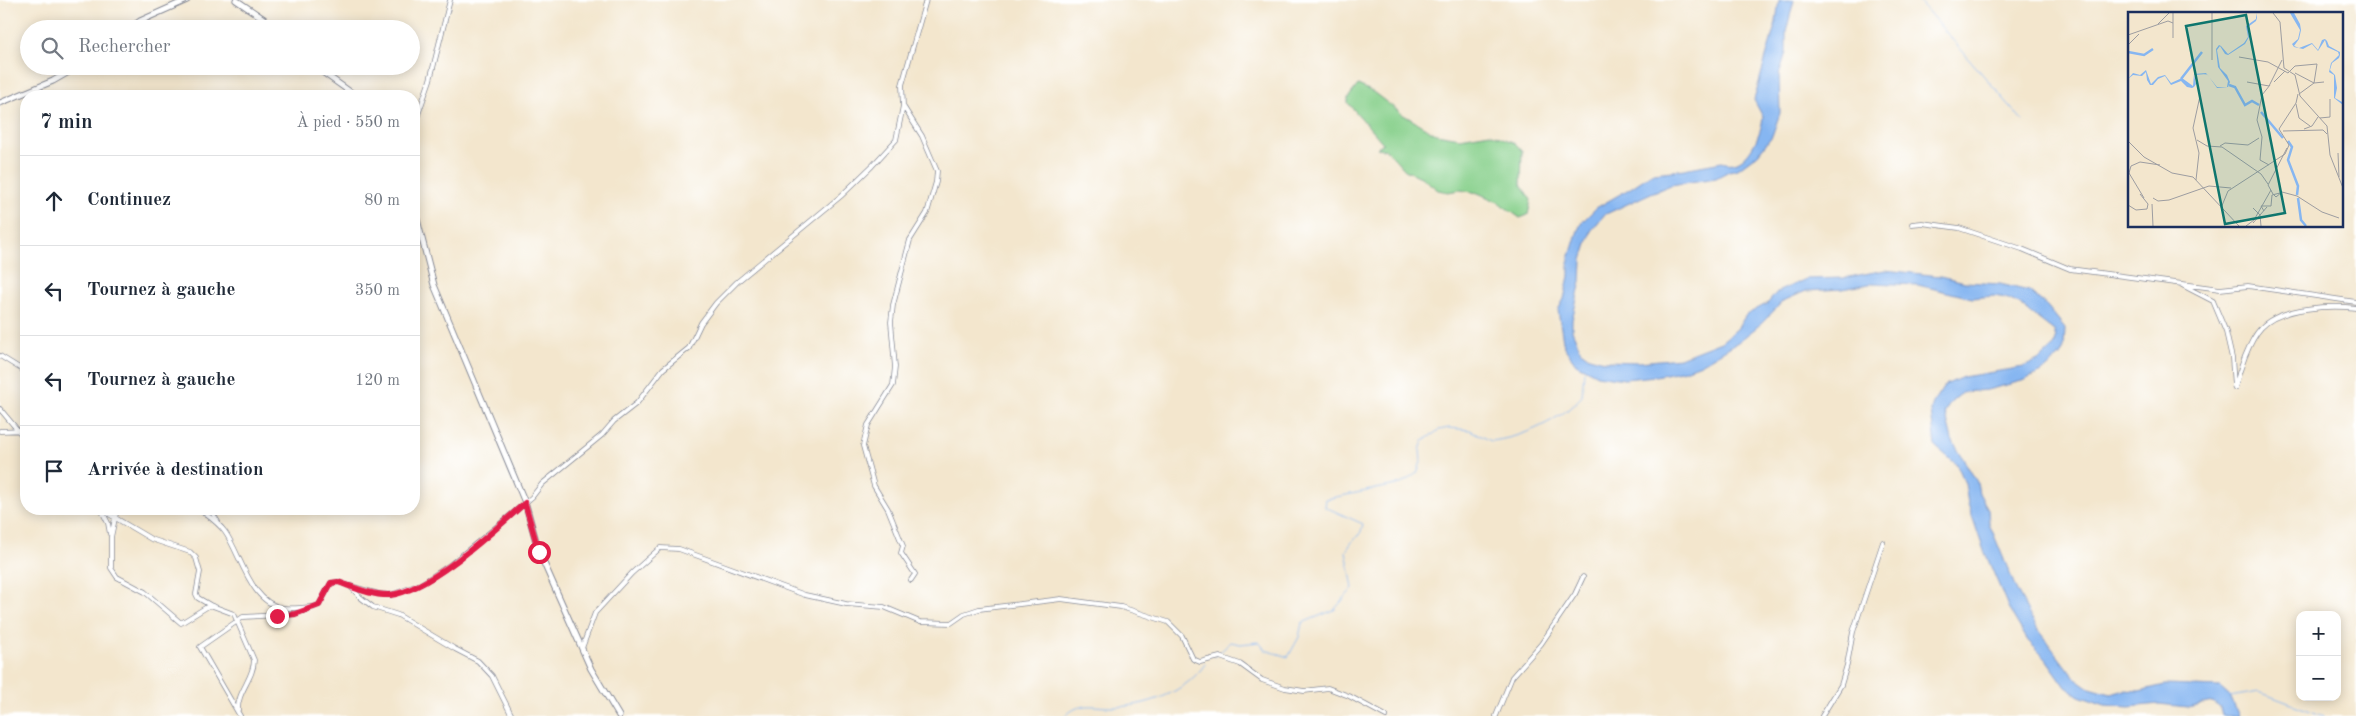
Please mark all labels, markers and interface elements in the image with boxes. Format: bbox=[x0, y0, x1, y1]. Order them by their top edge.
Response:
inset map bbox=[2128, 12, 2344, 228]
search box bbox=[20, 20, 420, 75]
icon: search bbox=[38, 34, 66, 62]
text: Rechercher bbox=[78, 38, 171, 57]
text: 7 min bbox=[40, 112, 93, 133]
text: À pied · 550 m bbox=[297, 115, 400, 131]
icon: ahead bbox=[40, 187, 68, 215]
text: Continuez bbox=[87, 191, 171, 210]
text: 80 m bbox=[364, 193, 400, 209]
icon: left bbox=[40, 277, 68, 305]
text: Tournez à gauche bbox=[87, 281, 235, 300]
text: 350 m bbox=[355, 283, 400, 299]
icon: left bbox=[40, 367, 68, 395]
text: Tournez à gauche bbox=[87, 371, 235, 390]
text: 120 m bbox=[355, 373, 400, 389]
icon: arrive bbox=[40, 457, 68, 485]
text: Arrivée à destination bbox=[87, 461, 263, 480]
route start bbox=[528, 541, 551, 564]
route end bbox=[266, 605, 289, 628]
map controls bbox=[2296, 611, 2341, 701]
button: + bbox=[2296, 611, 2341, 656]
button: − bbox=[2296, 656, 2341, 701]

